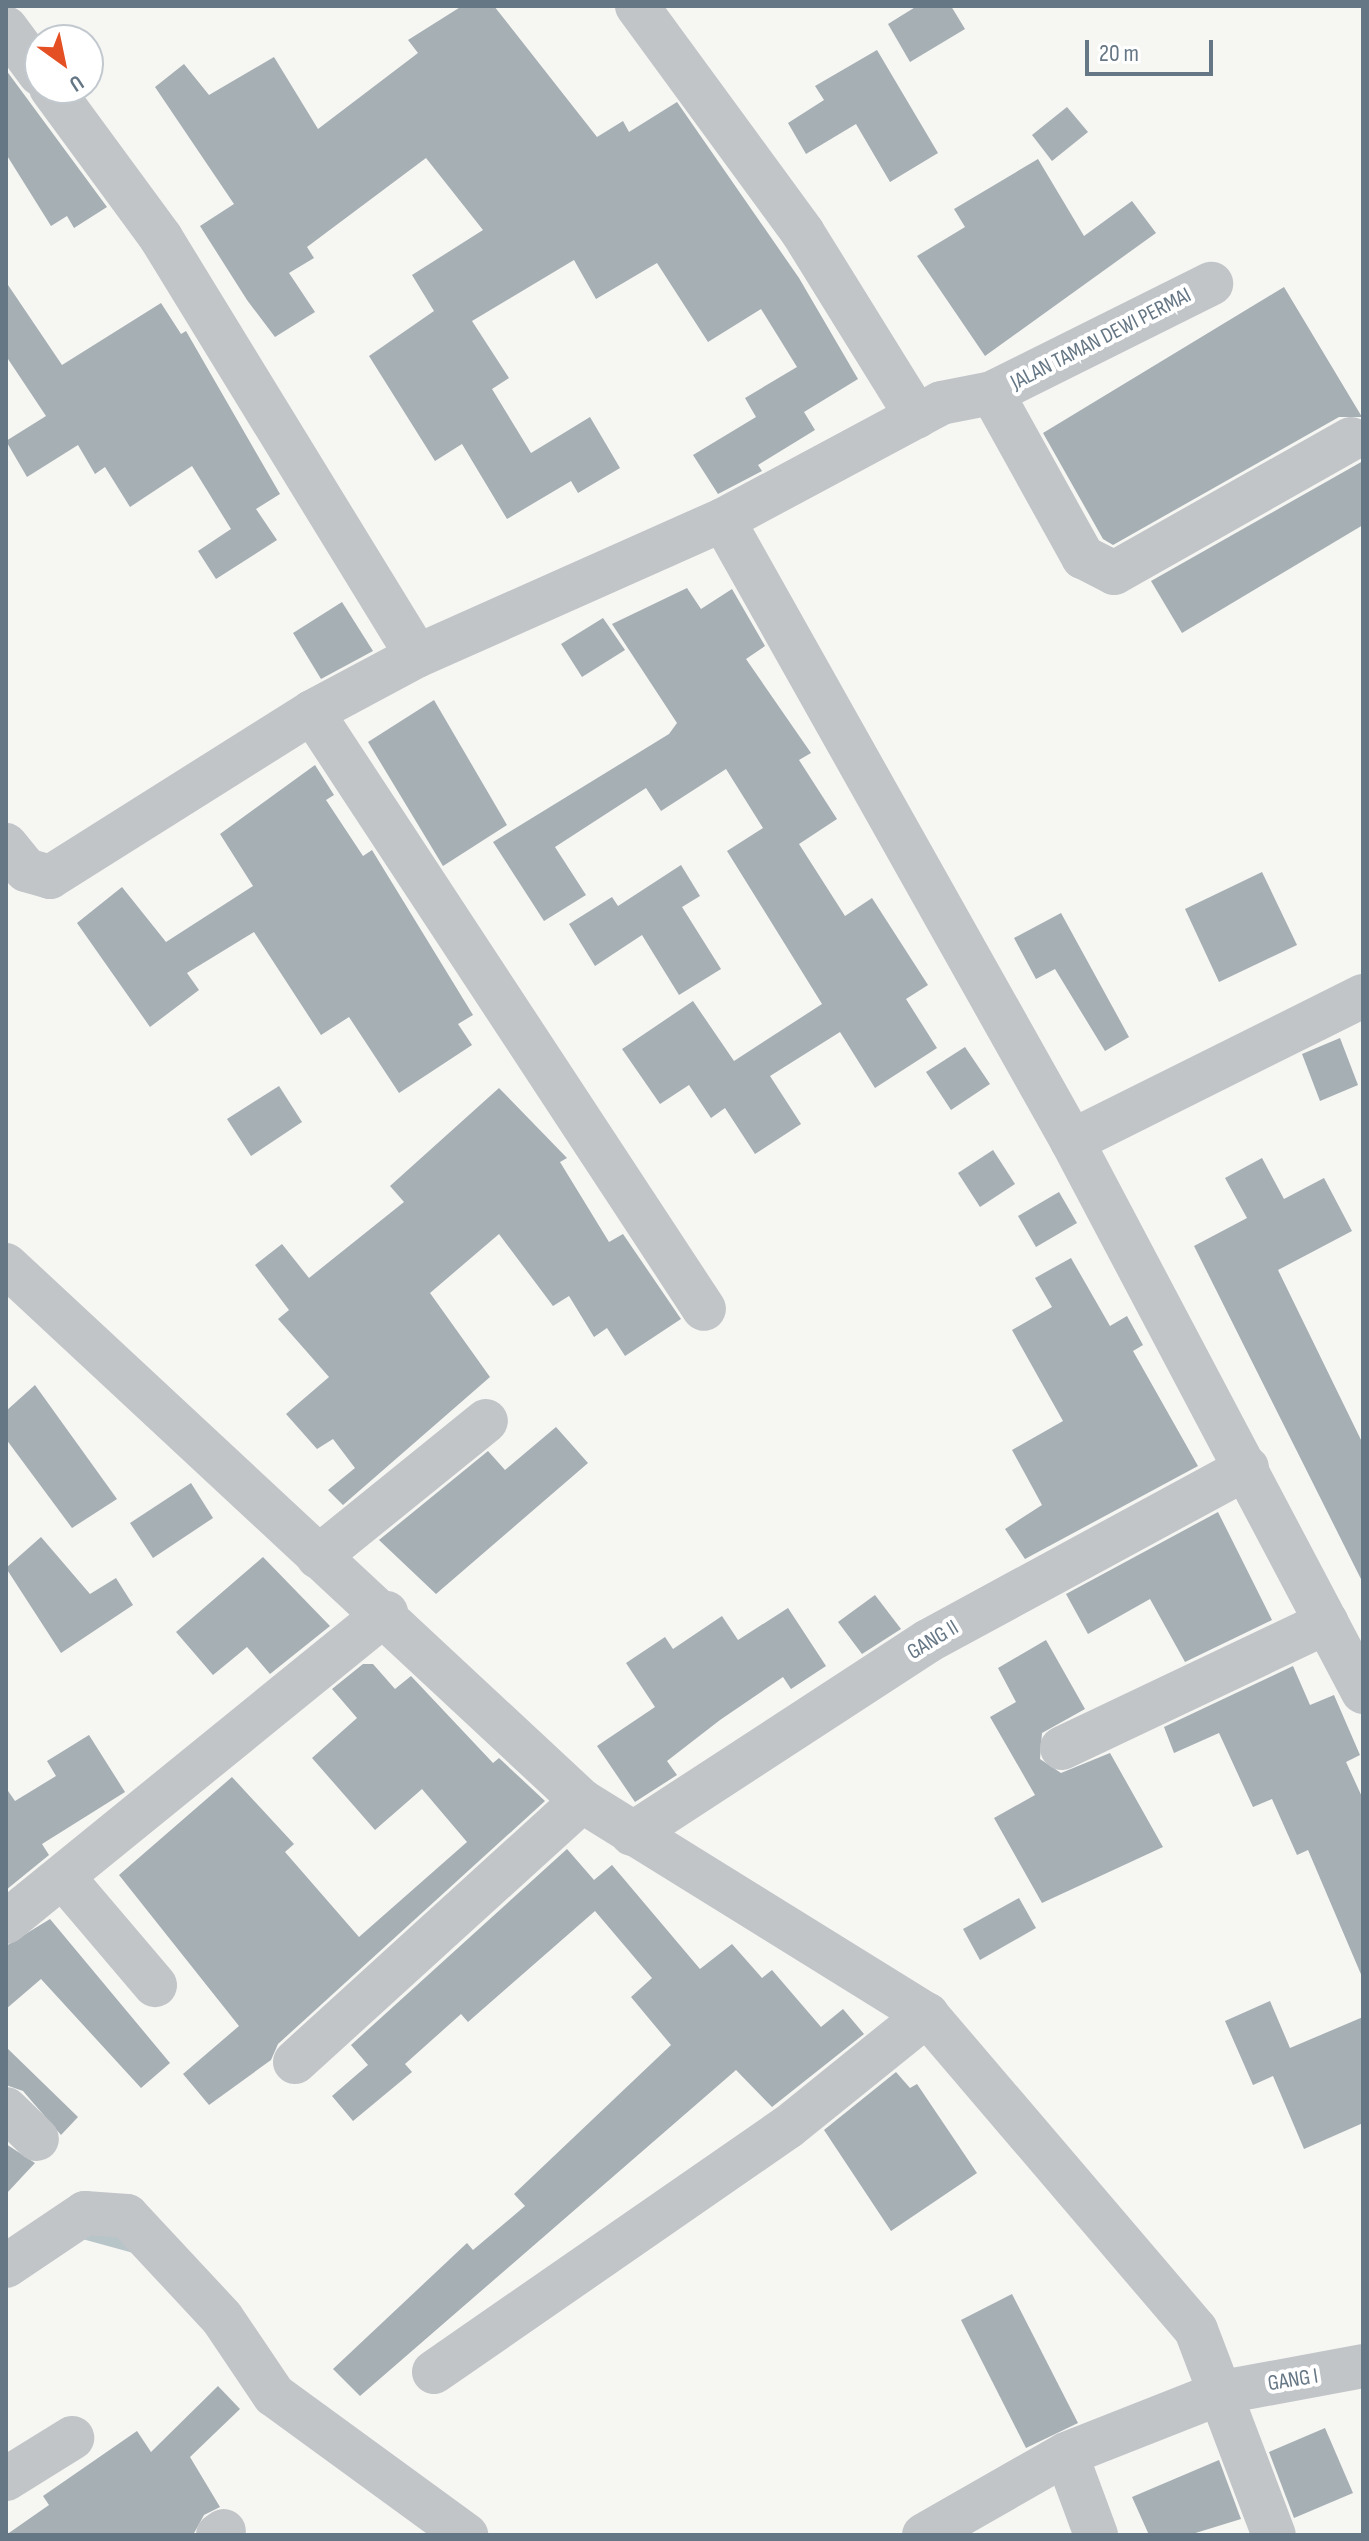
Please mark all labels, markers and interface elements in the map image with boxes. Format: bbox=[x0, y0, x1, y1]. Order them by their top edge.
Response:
north arrow bbox=[24, 24, 104, 104]
scale bar bbox=[1089, 24, 1217, 74]
text: 20 m bbox=[1099, 39, 1139, 68]
text: U bbox=[64, 68, 88, 97]
street label: JALAN TAMAN DEWI PERMAI bbox=[1007, 282, 1195, 396]
street label: GANG II bbox=[903, 1615, 963, 1665]
street label: GANG I bbox=[1266, 2363, 1320, 2397]

